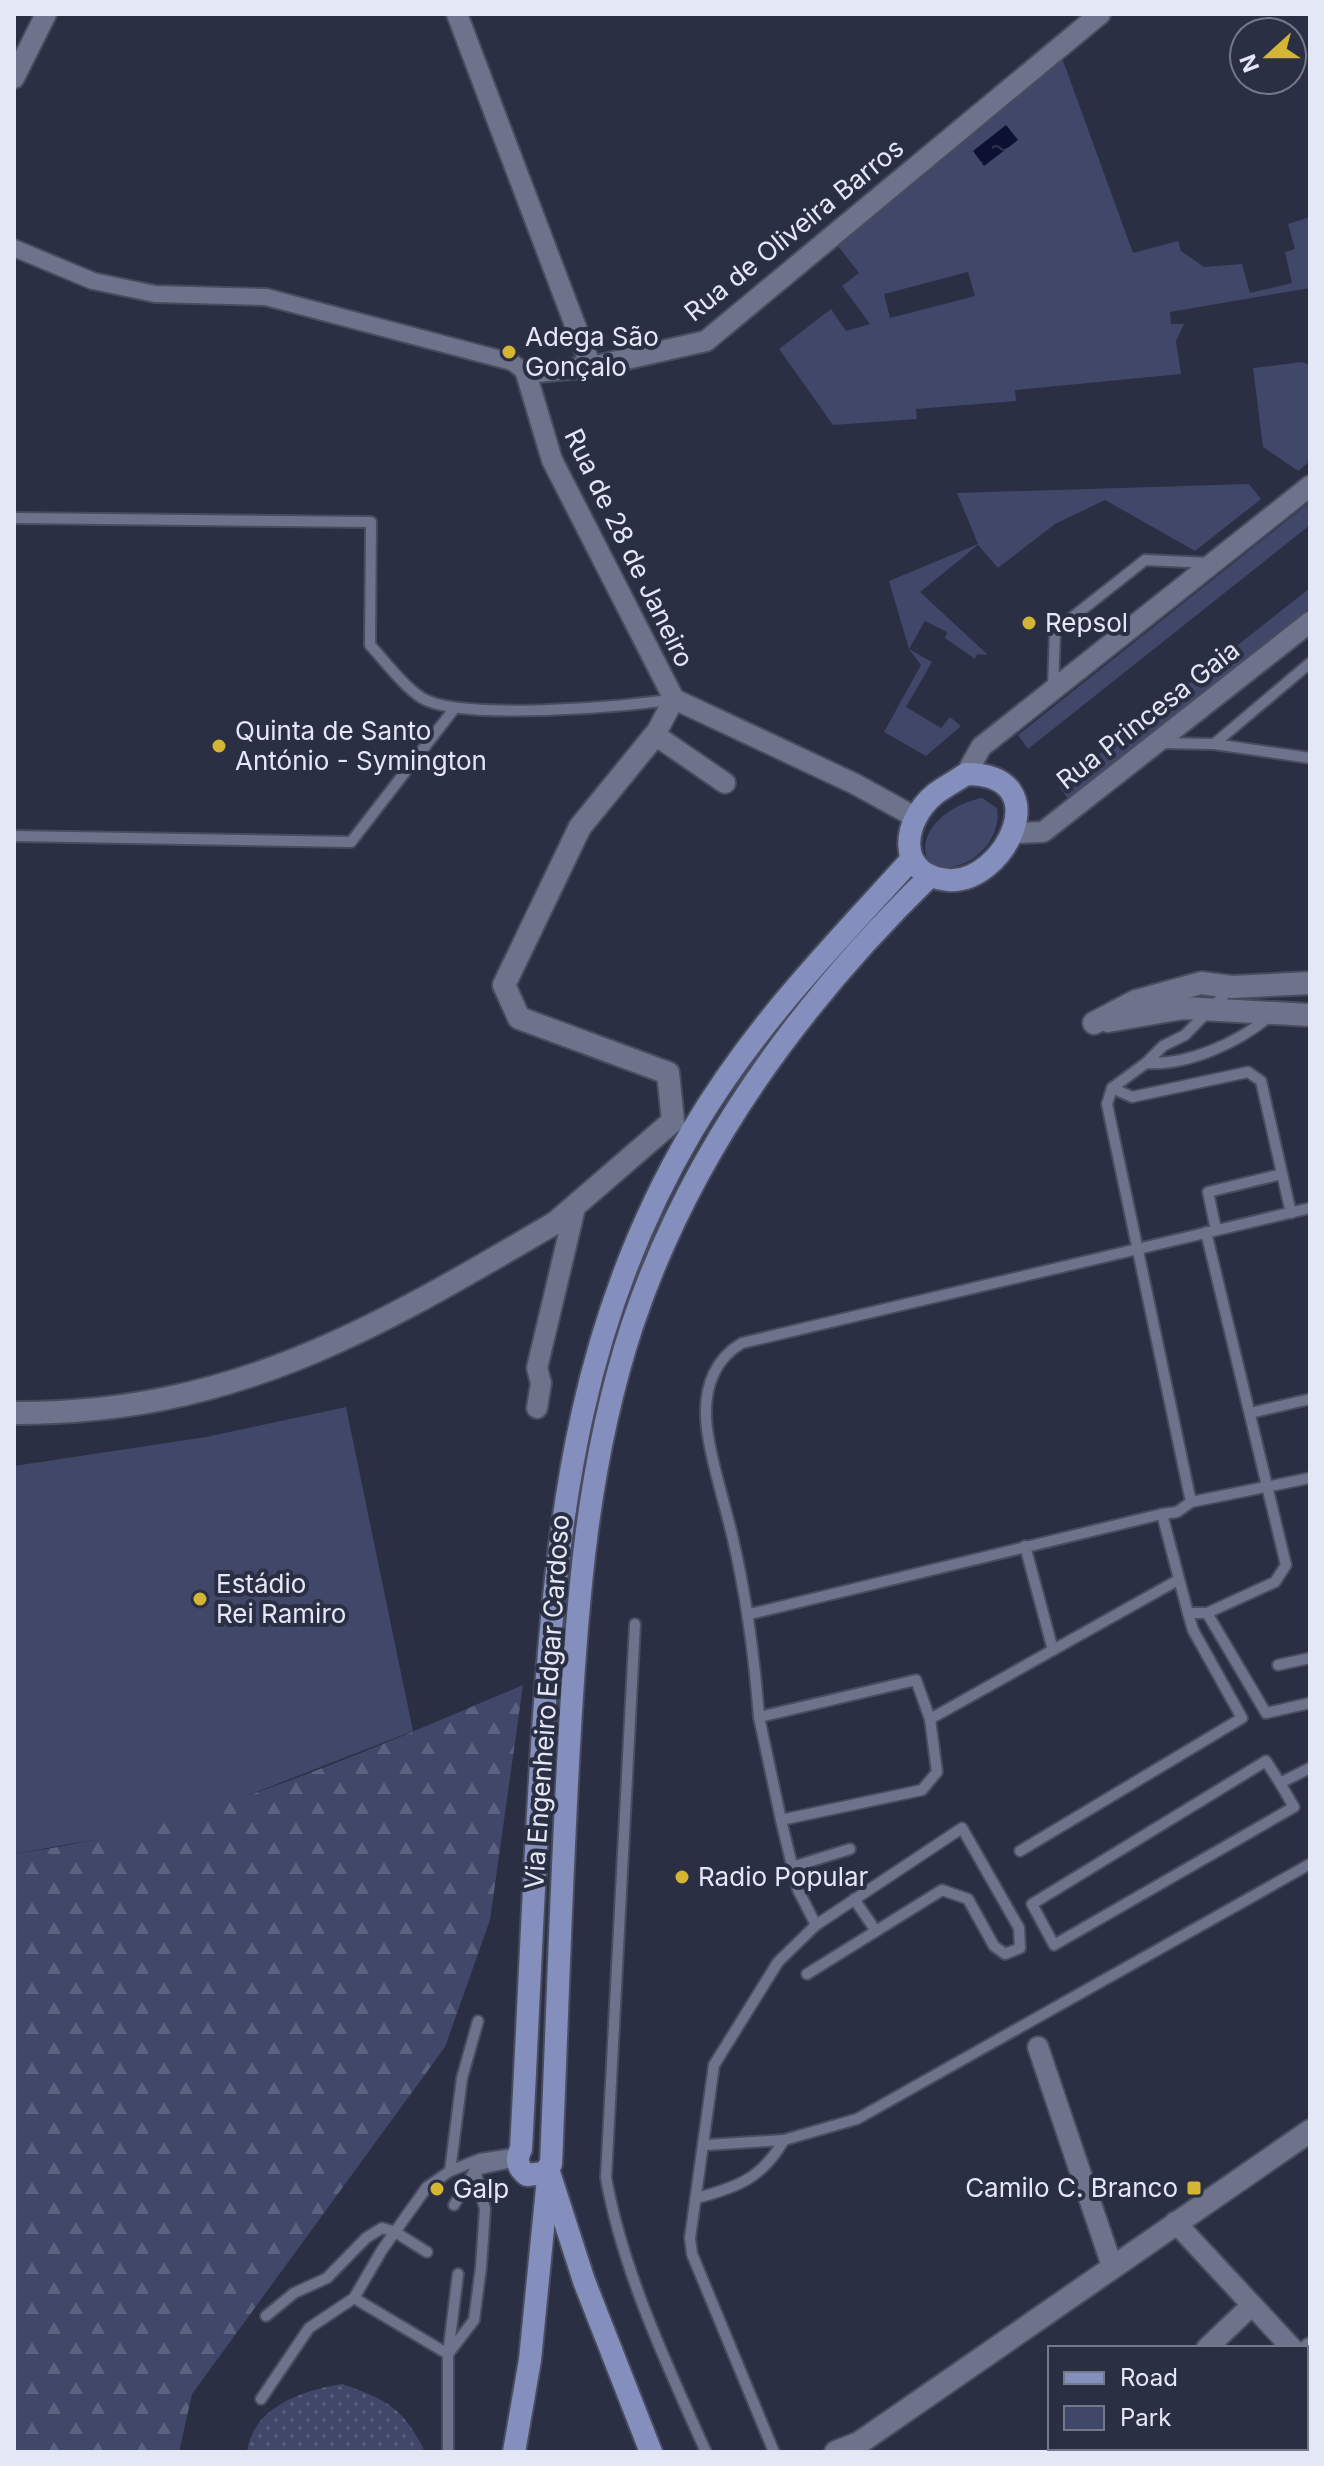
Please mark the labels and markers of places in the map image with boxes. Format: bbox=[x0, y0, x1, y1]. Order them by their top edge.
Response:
place label: Adega São Gonçalo bbox=[525, 321, 659, 382]
marker: Adega São Gonçalo bbox=[500, 343, 518, 361]
place label: Repsol bbox=[1045, 607, 1128, 638]
marker: Repsol bbox=[1020, 614, 1038, 632]
place label: Quinta de Santo António - Symington bbox=[235, 715, 487, 776]
marker: Quinta de Santo António - Symington bbox=[210, 737, 228, 755]
place label: Estádio Rei Ramiro bbox=[216, 1568, 346, 1629]
marker: Estádio Rei Ramiro bbox=[191, 1590, 209, 1608]
place label: Radio Popular bbox=[698, 1861, 869, 1892]
marker: Radio Popular bbox=[673, 1868, 691, 1886]
place label: Camilo C. Branco bbox=[965, 2172, 1178, 2203]
place label: Galp bbox=[453, 2173, 509, 2204]
marker: Camilo C. Branco bbox=[1185, 2179, 1203, 2197]
marker: Galp bbox=[428, 2180, 446, 2198]

